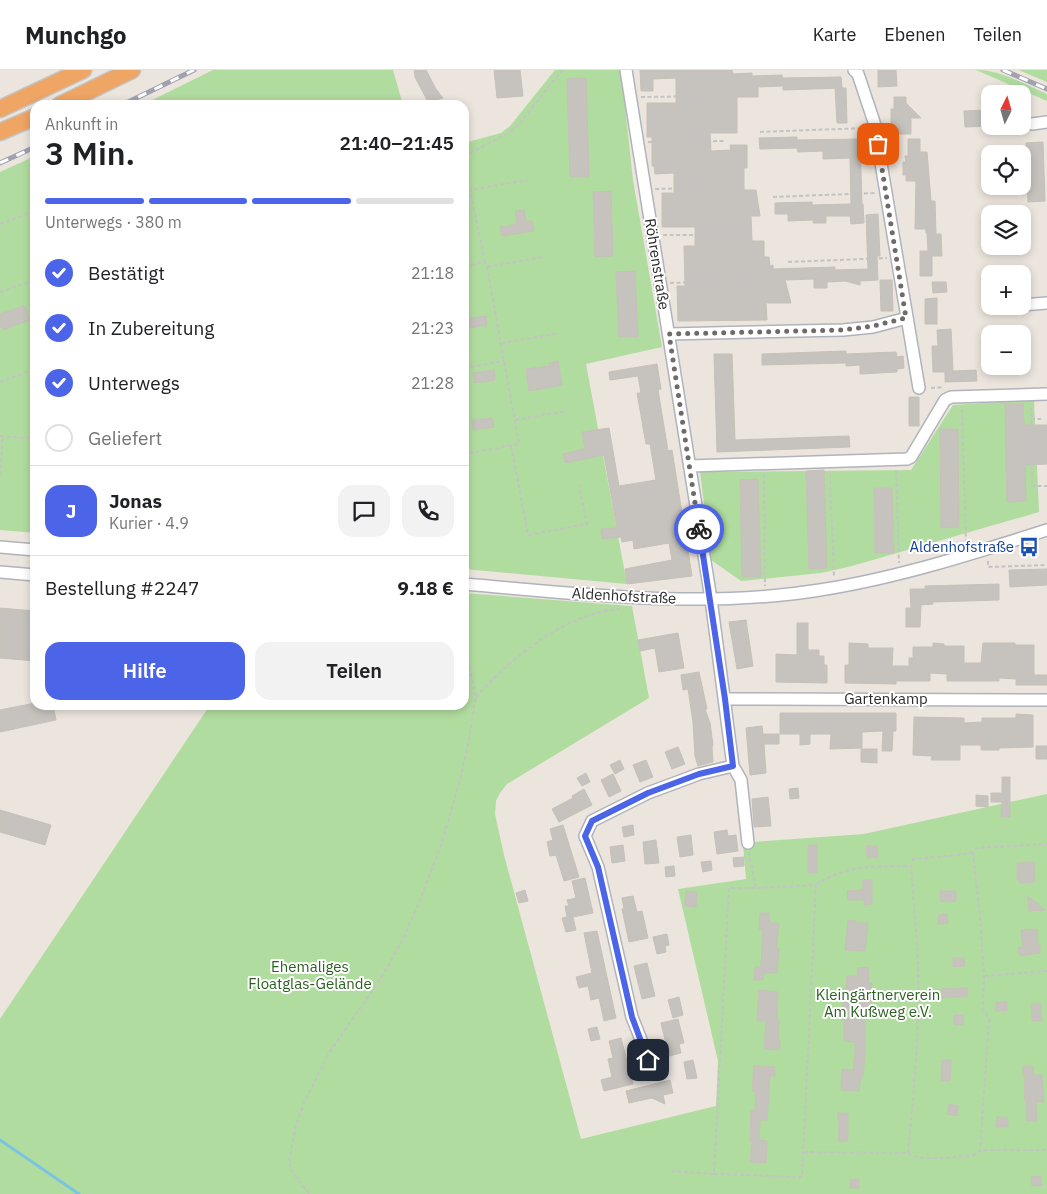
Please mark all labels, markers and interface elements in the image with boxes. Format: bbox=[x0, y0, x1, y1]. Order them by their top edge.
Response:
text: Munchgo bbox=[25, 19, 127, 51]
text: Karte bbox=[813, 23, 856, 46]
text: Ebenen bbox=[884, 23, 945, 46]
text: Teilen bbox=[973, 23, 1022, 46]
north arrow bbox=[981, 85, 1031, 135]
map controls bbox=[981, 85, 1031, 375]
text: Ankunft in bbox=[45, 114, 118, 134]
pin bbox=[857, 123, 899, 165]
icon: bag bbox=[864, 130, 892, 158]
text: 21:40–21:45 bbox=[340, 131, 454, 155]
text: 3 Min. bbox=[45, 132, 135, 174]
button: locate bbox=[981, 145, 1031, 195]
button: layers bbox=[981, 205, 1031, 255]
text: Unterwegs · 380 m bbox=[45, 212, 182, 232]
street label: Röhrenstraße bbox=[641, 217, 674, 311]
icon: check bbox=[45, 259, 73, 287]
text: Bestätigt bbox=[88, 261, 165, 285]
text: 21:18 bbox=[411, 263, 454, 283]
button: + bbox=[981, 265, 1031, 315]
icon: check bbox=[45, 314, 73, 342]
text: In Zubereitung bbox=[88, 316, 214, 340]
text: 21:23 bbox=[411, 318, 454, 338]
button: − bbox=[981, 325, 1031, 375]
icon: check bbox=[45, 369, 73, 397]
text: Unterwegs bbox=[88, 371, 180, 395]
text: 21:28 bbox=[411, 373, 454, 393]
text: Geliefert bbox=[88, 426, 162, 450]
button: chat bbox=[338, 485, 390, 537]
button: phone bbox=[402, 485, 454, 537]
text: Jonas bbox=[109, 489, 162, 513]
text: J bbox=[66, 499, 76, 523]
courier bbox=[674, 504, 724, 554]
text: Kurier · 4.9 bbox=[109, 513, 189, 533]
icon: bike bbox=[685, 515, 713, 543]
bus stop icon: Aldenhofstraße bbox=[1018, 536, 1040, 558]
place label: Aldenhofstraße bbox=[909, 537, 1014, 556]
text: Bestellung #2247 bbox=[45, 576, 199, 600]
text: 9.18 € bbox=[398, 576, 454, 600]
street label: Aldenhofstraße bbox=[571, 583, 677, 608]
button: Hilfe bbox=[45, 642, 245, 700]
button: Teilen bbox=[255, 642, 454, 700]
street label: Gartenkamp bbox=[844, 689, 928, 708]
park label: Ehemaliges Floatglas-Gelände bbox=[248, 957, 372, 993]
park label: Kleingärtnerverein Am Kußweg e.V. bbox=[816, 985, 940, 1021]
pin bbox=[627, 1039, 669, 1081]
icon: home bbox=[634, 1046, 662, 1074]

